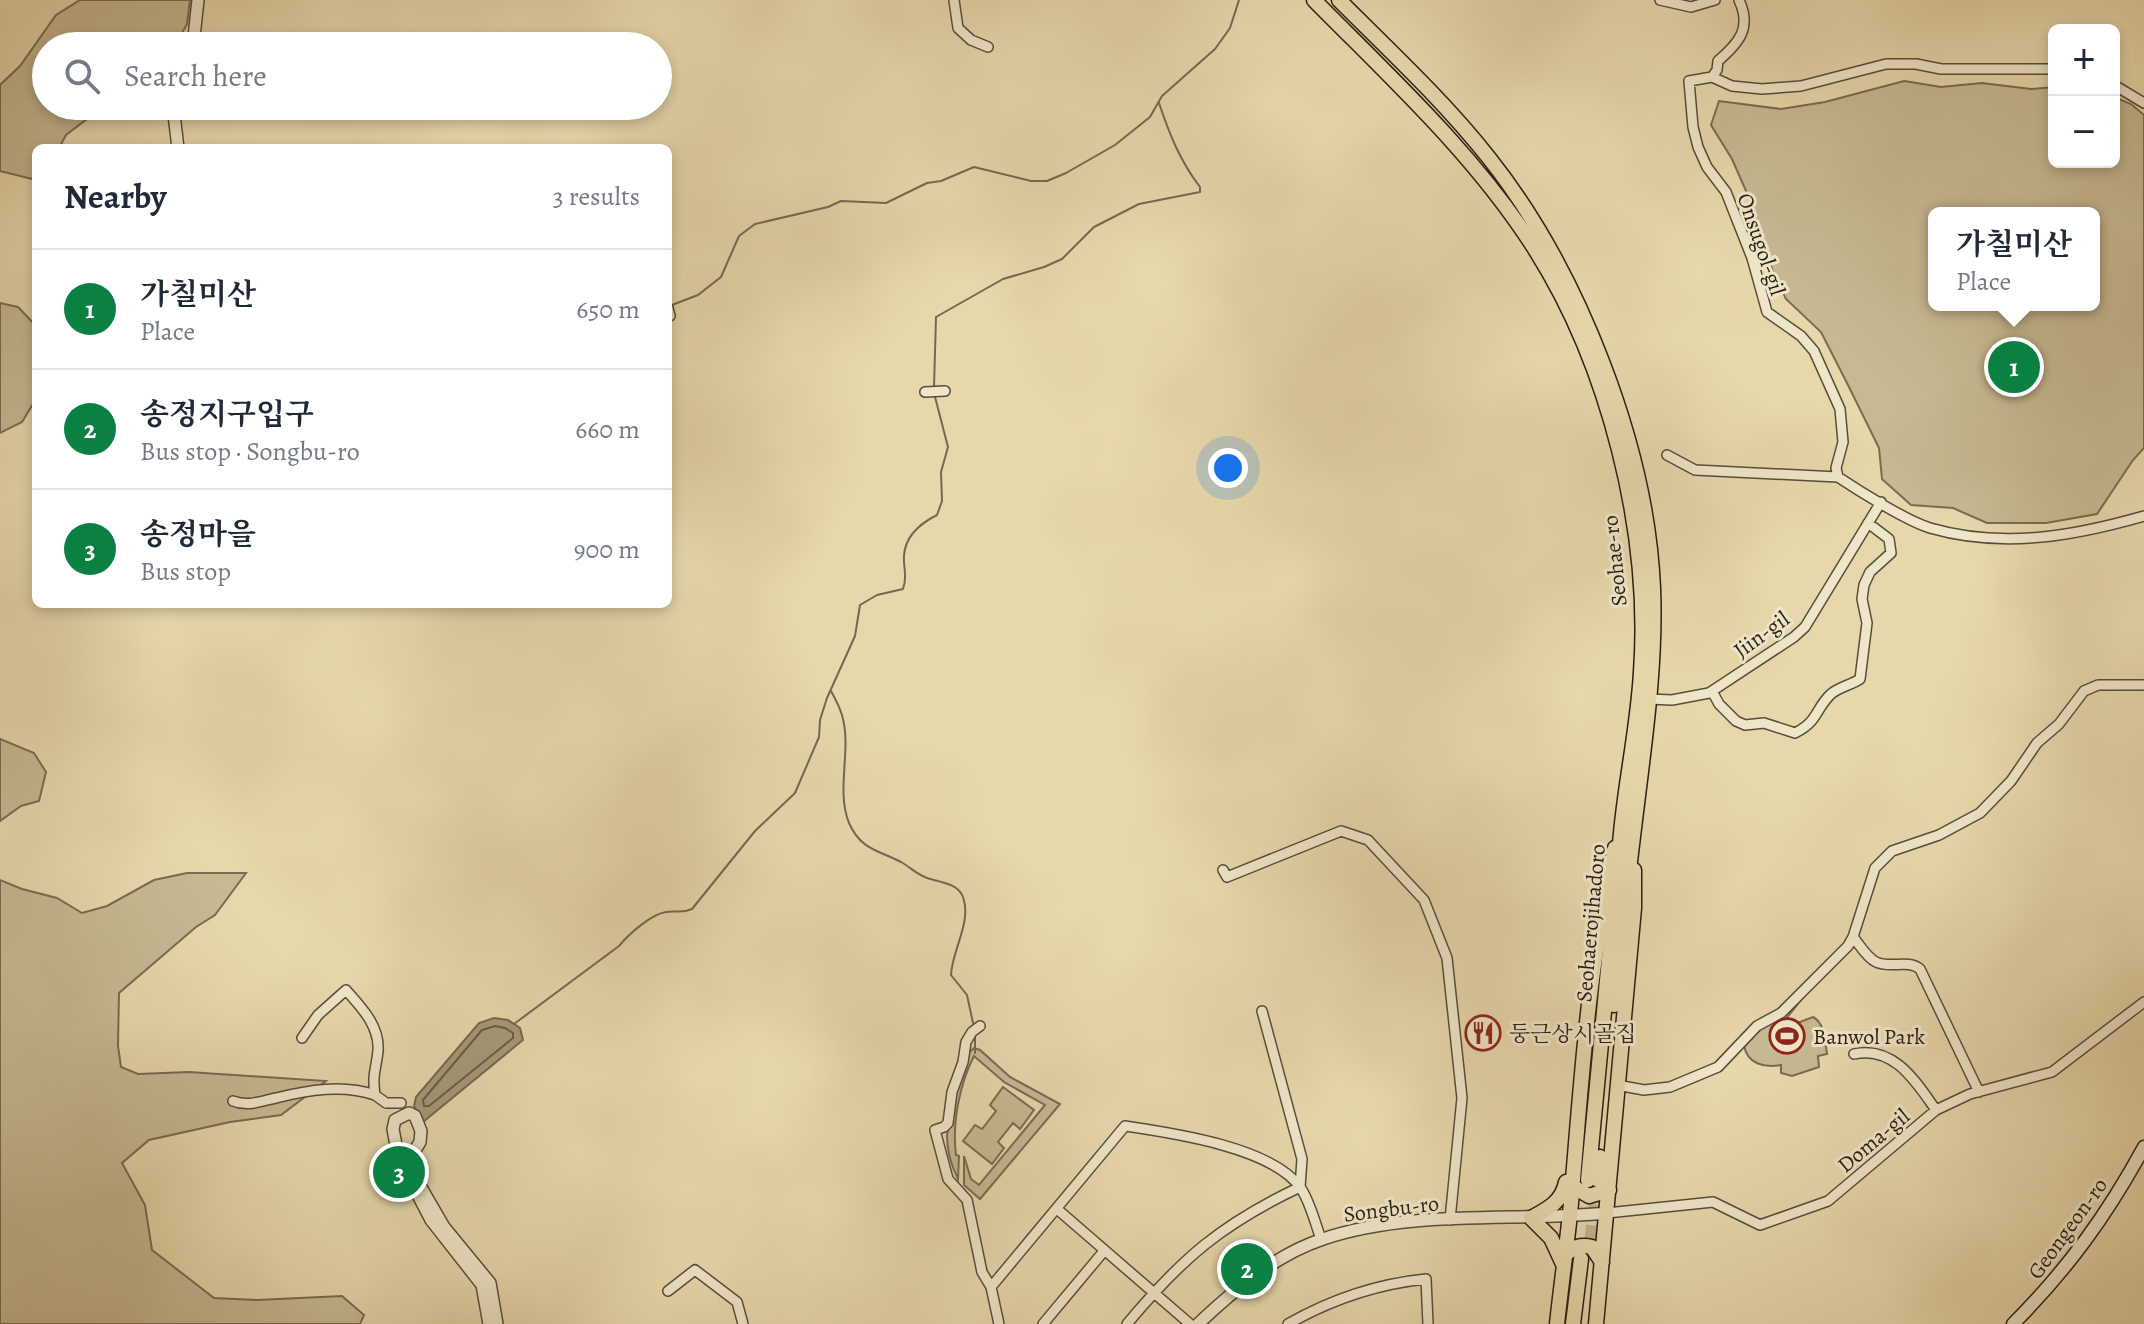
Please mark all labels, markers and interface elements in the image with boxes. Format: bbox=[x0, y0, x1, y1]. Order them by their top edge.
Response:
map controls bbox=[2048, 24, 2120, 168]
button: + bbox=[2048, 24, 2120, 96]
search box bbox=[32, 32, 672, 120]
icon: search bbox=[60, 54, 104, 98]
text: Search here bbox=[124, 56, 267, 96]
button: − bbox=[2048, 96, 2120, 168]
text: Nearby bbox=[64, 173, 167, 220]
text: 3 results bbox=[553, 179, 640, 214]
street label: Onsugol-gil bbox=[1730, 189, 1793, 299]
popup bbox=[1928, 207, 2100, 311]
text: 가칠미산 bbox=[1956, 224, 2072, 264]
text: Place bbox=[1956, 264, 2011, 299]
text: 가칠미산 bbox=[140, 274, 256, 314]
text: 1 bbox=[85, 292, 95, 327]
text: 650 m bbox=[576, 292, 640, 327]
text: Place bbox=[140, 314, 195, 349]
pin: 1 bbox=[1988, 337, 2040, 397]
text: 송정지구입구 bbox=[140, 394, 314, 434]
text: 2 bbox=[84, 412, 96, 447]
text: 660 m bbox=[575, 412, 640, 447]
text: Bus stop · Songbu-ro bbox=[140, 434, 360, 469]
your location bbox=[1208, 448, 1248, 488]
text: 송정마을 bbox=[140, 514, 256, 554]
street label: Seohae-ro bbox=[1595, 514, 1635, 608]
text: 3 bbox=[84, 532, 96, 567]
text: 900 m bbox=[574, 532, 640, 567]
text: Bus stop bbox=[140, 554, 231, 589]
street label: Jiin-gil bbox=[1728, 604, 1796, 665]
street label: Seohaerojihadoro bbox=[1569, 843, 1613, 1003]
restaurant icon: 둥근상시골집 bbox=[1464, 1014, 1502, 1052]
sports icon: Banwol Park bbox=[1768, 1017, 1806, 1055]
place label: 둥근상시골집 bbox=[1509, 1019, 1637, 1049]
place label: Banwol Park bbox=[1813, 1022, 1925, 1052]
street label: Doma-gil bbox=[1831, 1102, 1916, 1180]
pin: 3 bbox=[373, 1142, 425, 1202]
street label: Geongeon-ro bbox=[2021, 1172, 2115, 1285]
street label: Songbu-ro bbox=[1342, 1188, 1441, 1230]
pin: 2 bbox=[1221, 1239, 1273, 1299]

